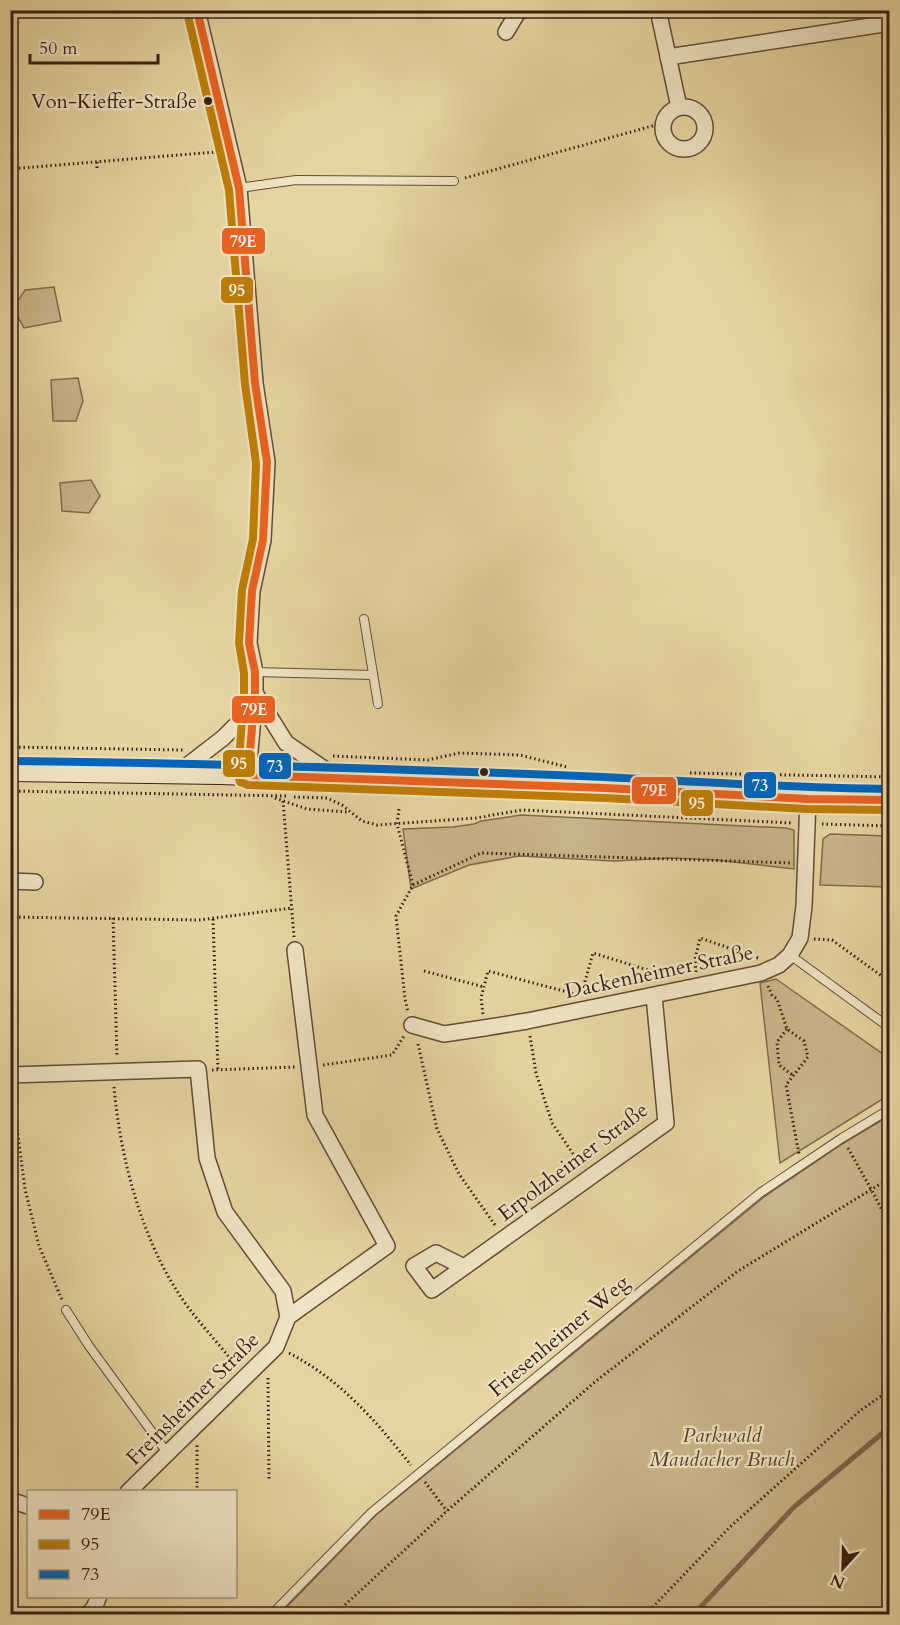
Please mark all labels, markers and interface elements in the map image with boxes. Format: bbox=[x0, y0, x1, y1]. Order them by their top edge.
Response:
scale bar bbox=[30, 27, 158, 65]
text: 50 m bbox=[39, 36, 78, 61]
place label: Von-Kieffer-Straße bbox=[31, 88, 197, 115]
marker: Von-Kieffer-Straße bbox=[202, 95, 214, 107]
line badge: 79E bbox=[221, 227, 266, 255]
text: 79E bbox=[230, 231, 256, 253]
line badge: 95 bbox=[220, 276, 254, 304]
text: 95 bbox=[229, 280, 245, 302]
line badge: 79E bbox=[231, 695, 276, 724]
text: 79E bbox=[241, 699, 267, 721]
line badge: 95 bbox=[222, 749, 256, 778]
line badge: 73 bbox=[258, 752, 292, 780]
text: 95 bbox=[231, 753, 247, 775]
text: 73 bbox=[267, 756, 283, 778]
unlabelled marker bbox=[478, 766, 490, 778]
line badge: 73 bbox=[743, 771, 777, 799]
text: 73 bbox=[752, 775, 768, 797]
line badge: 79E bbox=[631, 776, 677, 805]
text: 79E bbox=[641, 780, 667, 802]
line badge: 95 bbox=[680, 789, 714, 817]
text: 95 bbox=[689, 793, 705, 815]
street label: Dackenheimer Straße bbox=[562, 938, 756, 1006]
street label: Erpolzheimer Straße bbox=[492, 1096, 654, 1228]
street label: Friesenheimer Weg bbox=[482, 1268, 636, 1404]
street label: Freinsheimer Straße bbox=[120, 1326, 266, 1472]
park label: Parkwald Maudacher Bruch bbox=[650, 1421, 794, 1474]
legend bbox=[27, 1490, 237, 1598]
text: 79E bbox=[81, 1502, 111, 1527]
text: 95 bbox=[81, 1532, 99, 1557]
north arrow bbox=[813, 1538, 873, 1598]
text: 73 bbox=[81, 1562, 99, 1587]
text: N bbox=[827, 1568, 848, 1594]

